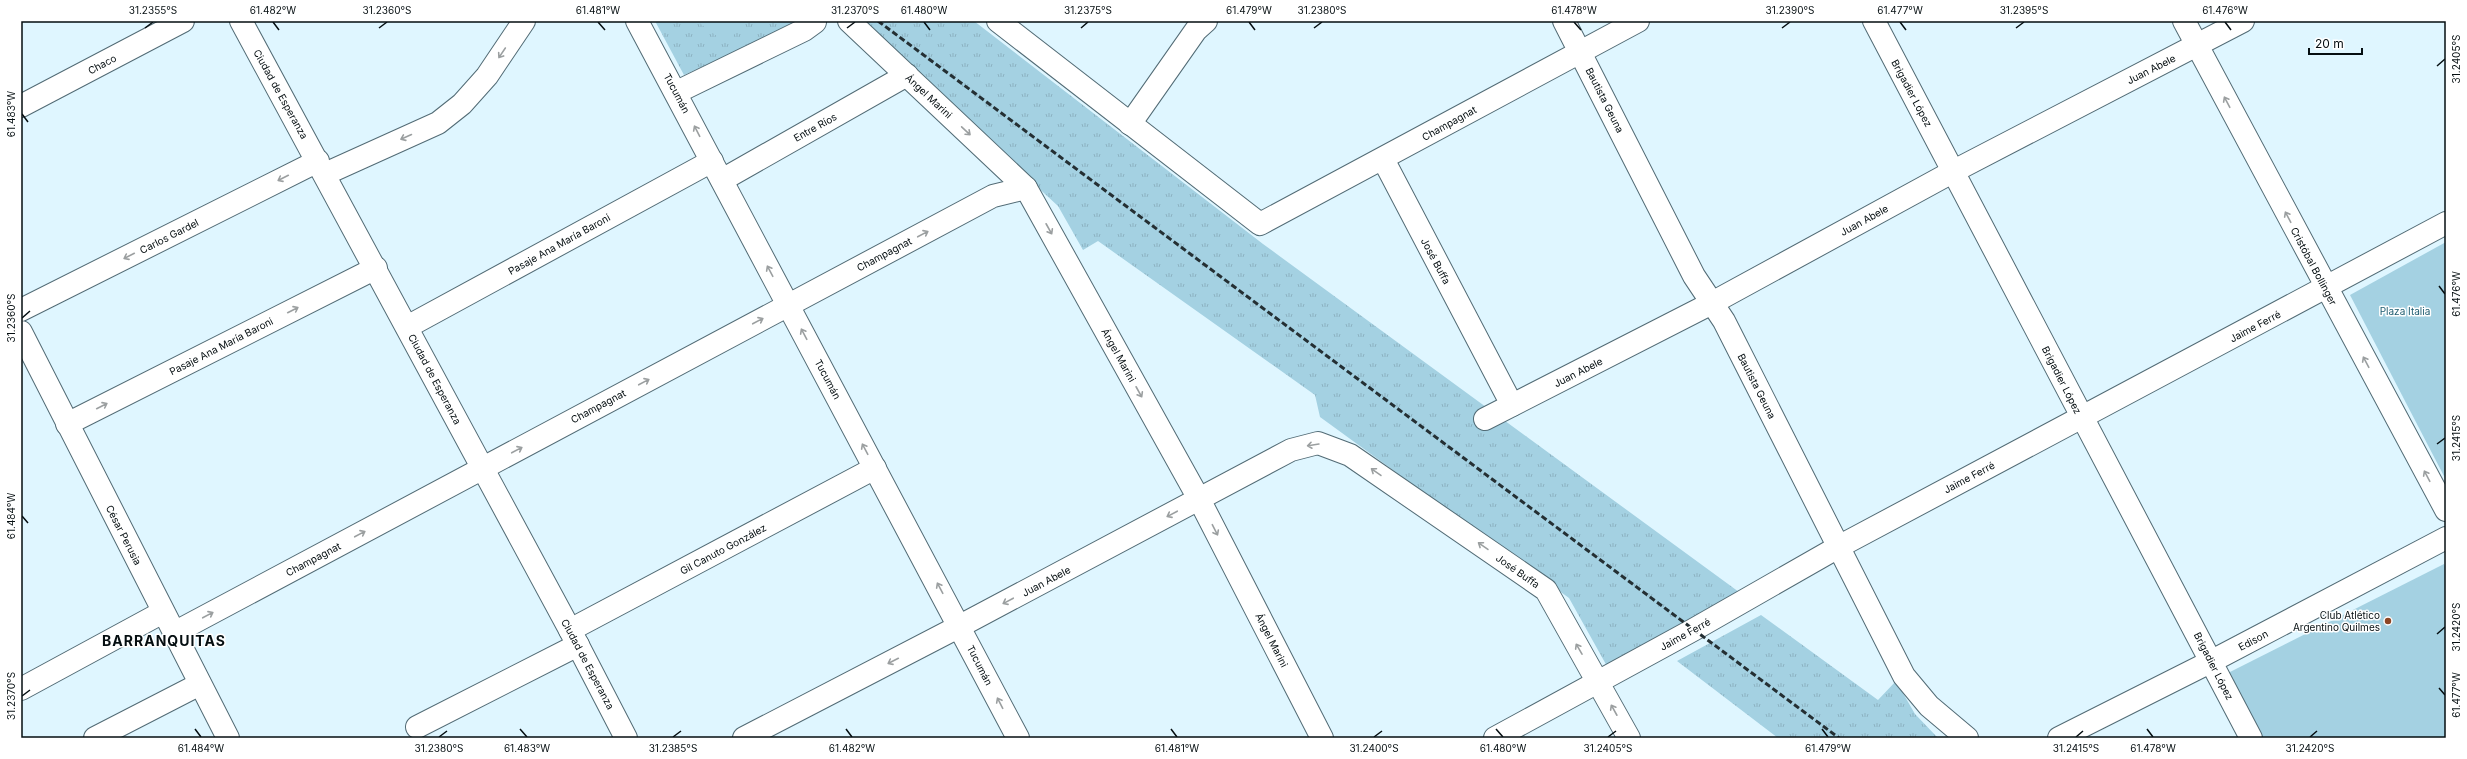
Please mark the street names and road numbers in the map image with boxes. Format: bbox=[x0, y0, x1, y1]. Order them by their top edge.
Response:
street label: Ciudad de Esperanza bbox=[251, 47, 311, 141]
street label: Chaco bbox=[86, 52, 118, 76]
street label: Juan Abele bbox=[2125, 52, 2178, 86]
street label: Brigadier López bbox=[1889, 57, 1935, 129]
street label: Bautista Geuna bbox=[1583, 65, 1627, 135]
street label: Tucumán bbox=[661, 71, 693, 115]
street label: Ángel Marini bbox=[903, 71, 955, 121]
street label: Champagnat bbox=[1420, 103, 1479, 143]
street label: Entre Ríos bbox=[791, 110, 839, 144]
street label: Juan Abele bbox=[1838, 202, 1890, 238]
street label: Pasaje Ana María Baroni bbox=[506, 211, 612, 277]
street label: Carlos Gardel bbox=[138, 216, 200, 256]
street label: Cristóbal Bollinger bbox=[2288, 225, 2340, 307]
street label: Champagnat bbox=[855, 234, 914, 273]
street label: José Buffa bbox=[1419, 236, 1453, 286]
street label: Jaime Ferré bbox=[2228, 308, 2283, 344]
street label: Pasaje Ana María Baroni bbox=[167, 315, 275, 377]
street label: Ángel Marini bbox=[1099, 326, 1140, 384]
street label: Ciudad de Esperanza bbox=[406, 332, 464, 426]
street label: Brigadier López bbox=[2040, 344, 2084, 416]
street label: Bautista Geuna bbox=[1735, 351, 1779, 421]
street label: Juan Abele bbox=[1552, 355, 1605, 389]
street label: Tucumán bbox=[812, 357, 844, 401]
street label: Champagnat bbox=[569, 386, 628, 425]
street label: Jaime Ferré bbox=[1942, 459, 1997, 495]
street label: César Perusia bbox=[104, 503, 144, 567]
street label: Gil Canuto González bbox=[678, 521, 768, 577]
street label: Champagnat bbox=[284, 539, 343, 578]
street label: José Buffa bbox=[1494, 552, 1542, 590]
street label: Juan Abele bbox=[1020, 563, 1072, 599]
street label: Ángel Marini bbox=[1253, 610, 1292, 669]
street label: Jaime Ferré bbox=[1658, 615, 1712, 653]
street label: Ciudad de Esperanza bbox=[559, 617, 617, 711]
street label: Edison bbox=[2236, 627, 2270, 653]
street label: Brigadier López bbox=[2192, 630, 2236, 702]
street label: Tucumán bbox=[965, 643, 995, 687]

